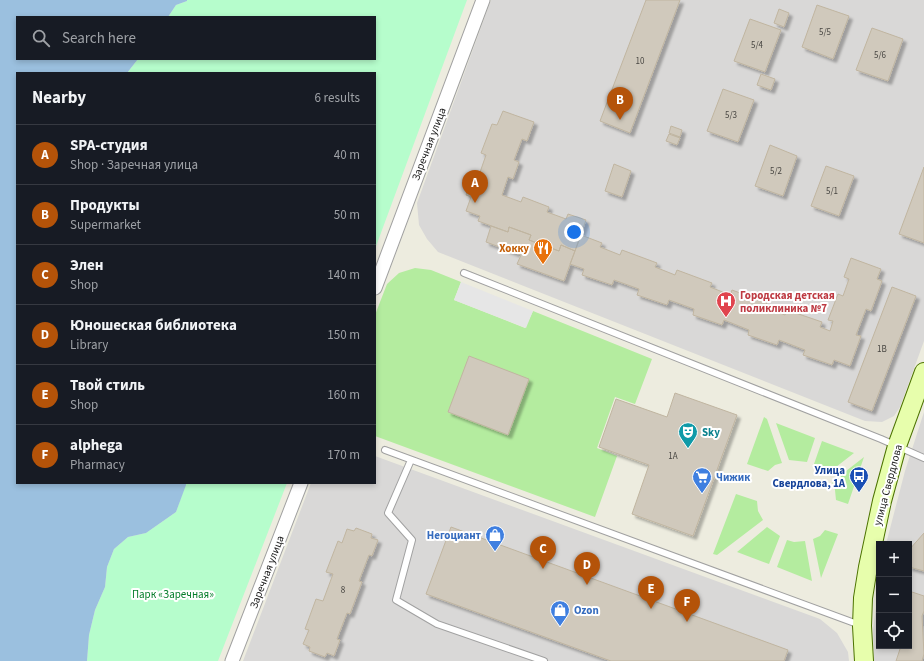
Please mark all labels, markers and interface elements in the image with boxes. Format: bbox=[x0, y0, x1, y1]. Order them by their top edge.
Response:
search box bbox=[16, 16, 376, 60]
house number: 5/5 bbox=[819, 26, 832, 39]
icon: search bbox=[30, 27, 52, 49]
text: Search here bbox=[62, 28, 136, 49]
house number: 5/4 bbox=[751, 39, 764, 52]
house number: 5/6 bbox=[874, 49, 887, 62]
house number: 10 bbox=[636, 55, 645, 68]
text: Nearby bbox=[32, 86, 86, 110]
pin: B bbox=[607, 87, 633, 120]
text: 6 results bbox=[315, 89, 360, 107]
street label: Заречная улица bbox=[408, 105, 450, 183]
house number: 5/3 bbox=[725, 109, 738, 122]
text: SPA-студия bbox=[70, 135, 148, 156]
text: A bbox=[41, 146, 49, 164]
text: 40 m bbox=[334, 146, 360, 164]
text: Shop · Заречная улица bbox=[70, 156, 198, 174]
house number: 5/2 bbox=[770, 165, 783, 178]
pin: A bbox=[462, 170, 488, 203]
house number: 5/1 bbox=[826, 185, 838, 198]
text: Продукты bbox=[70, 195, 140, 216]
text: B bbox=[41, 206, 49, 224]
text: 50 m bbox=[334, 206, 360, 224]
text: Supermarket bbox=[70, 216, 141, 234]
your location bbox=[564, 222, 584, 242]
restaurant icon: Хокку bbox=[532, 237, 554, 265]
place label: Хокку bbox=[499, 241, 529, 256]
text: Элен bbox=[70, 255, 104, 276]
text: C bbox=[41, 266, 49, 284]
text: 140 m bbox=[327, 266, 360, 284]
text: Shop bbox=[70, 276, 98, 294]
place label: Городская детская поликлиника №7 bbox=[740, 288, 835, 316]
hospital icon: Городская детская поликлиника №7 bbox=[715, 290, 737, 318]
text: Юношеская библиотека bbox=[70, 315, 237, 336]
text: D bbox=[41, 326, 49, 344]
text: 150 m bbox=[327, 326, 360, 344]
text: Library bbox=[70, 336, 108, 354]
house number: 1В bbox=[877, 343, 887, 356]
text: Твой стиль bbox=[70, 375, 145, 396]
text: E bbox=[41, 386, 49, 404]
text: 160 m bbox=[327, 386, 360, 404]
text: Shop bbox=[70, 396, 98, 414]
theatre icon: Sky bbox=[677, 421, 699, 449]
place label: Sky bbox=[702, 425, 720, 440]
text: alphega bbox=[70, 435, 123, 456]
street label: улица Свердлова bbox=[870, 443, 906, 527]
text: F bbox=[42, 446, 48, 464]
text: 170 m bbox=[327, 446, 360, 464]
house number: 1А bbox=[668, 450, 678, 463]
text: Pharmacy bbox=[70, 456, 125, 474]
place label: Улица Свердлова, 1А bbox=[772, 463, 846, 491]
bus stop icon: Улица Свердлова, 1А bbox=[848, 465, 870, 493]
supermarket icon: Чижик bbox=[691, 466, 713, 494]
place label: Чижик bbox=[716, 470, 750, 485]
shop icon: Негоциант bbox=[484, 524, 506, 552]
place label: Негоциант bbox=[427, 528, 482, 543]
street label: Заречная улица bbox=[246, 533, 288, 611]
pin: C bbox=[530, 536, 556, 569]
map controls bbox=[876, 541, 912, 649]
button: + bbox=[876, 541, 912, 577]
pin: D bbox=[574, 552, 600, 585]
pin: E bbox=[638, 576, 664, 609]
button: − bbox=[876, 577, 912, 613]
house number: 8 bbox=[341, 584, 346, 597]
park label: Парк «Заречная» bbox=[132, 587, 214, 602]
pin: F bbox=[674, 589, 700, 622]
shop icon: Ozon bbox=[549, 599, 571, 627]
place label: Ozon bbox=[574, 603, 599, 618]
button: locate bbox=[876, 613, 912, 649]

